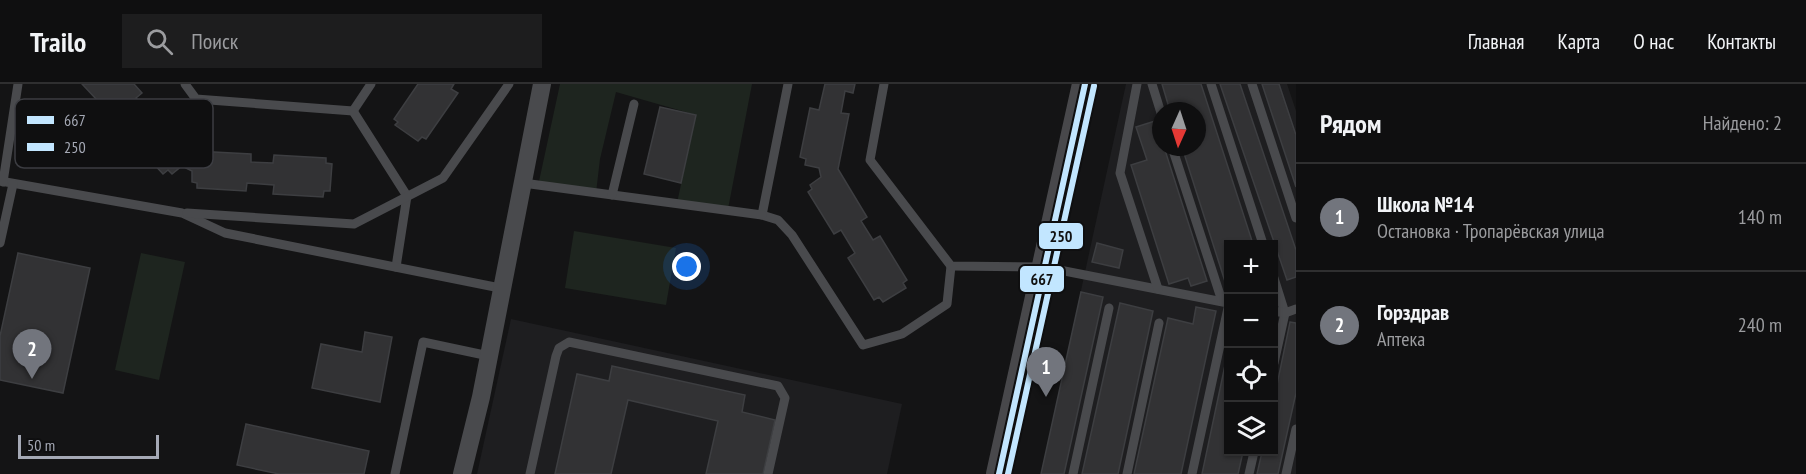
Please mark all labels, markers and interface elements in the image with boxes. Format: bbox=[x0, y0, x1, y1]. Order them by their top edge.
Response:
search box bbox=[122, 14, 542, 68]
text: Trailo bbox=[30, 23, 86, 60]
icon: search bbox=[143, 25, 176, 58]
text: Поиск bbox=[191, 27, 238, 55]
text: Главная bbox=[1468, 28, 1524, 55]
text: Карта bbox=[1557, 28, 1600, 55]
text: О нас bbox=[1633, 28, 1674, 55]
text: Контакты bbox=[1707, 28, 1776, 55]
legend bbox=[15, 99, 213, 168]
north arrow bbox=[1152, 102, 1206, 156]
text: Рядом bbox=[1320, 107, 1381, 140]
text: 667 bbox=[64, 110, 86, 130]
text: Найдено: 2 bbox=[1703, 110, 1782, 136]
text: 250 bbox=[64, 137, 86, 157]
text: Школа №14 bbox=[1377, 190, 1474, 218]
text: 1 bbox=[1335, 204, 1344, 230]
text: 140 m bbox=[1738, 204, 1782, 230]
text: Остановка · Тропарёвская улица bbox=[1377, 218, 1605, 244]
line badge: 250 bbox=[1038, 222, 1084, 250]
text: 250 bbox=[1050, 226, 1073, 246]
map controls bbox=[1224, 240, 1278, 456]
button: + bbox=[1224, 240, 1278, 294]
your location bbox=[672, 252, 701, 281]
line badge: 667 bbox=[1019, 265, 1065, 293]
text: 667 bbox=[1031, 269, 1053, 289]
button: − bbox=[1224, 294, 1278, 348]
text: Горздрав bbox=[1377, 298, 1449, 326]
text: 2 bbox=[1335, 312, 1344, 338]
text: 240 m bbox=[1738, 312, 1782, 338]
text: Аптека bbox=[1377, 326, 1425, 352]
pin: 2 bbox=[12, 330, 51, 379]
pin: 1 bbox=[1026, 348, 1066, 397]
button: locate bbox=[1224, 348, 1278, 402]
button: layers bbox=[1224, 402, 1278, 456]
scale bar bbox=[18, 432, 159, 460]
text: 50 m bbox=[27, 435, 55, 455]

